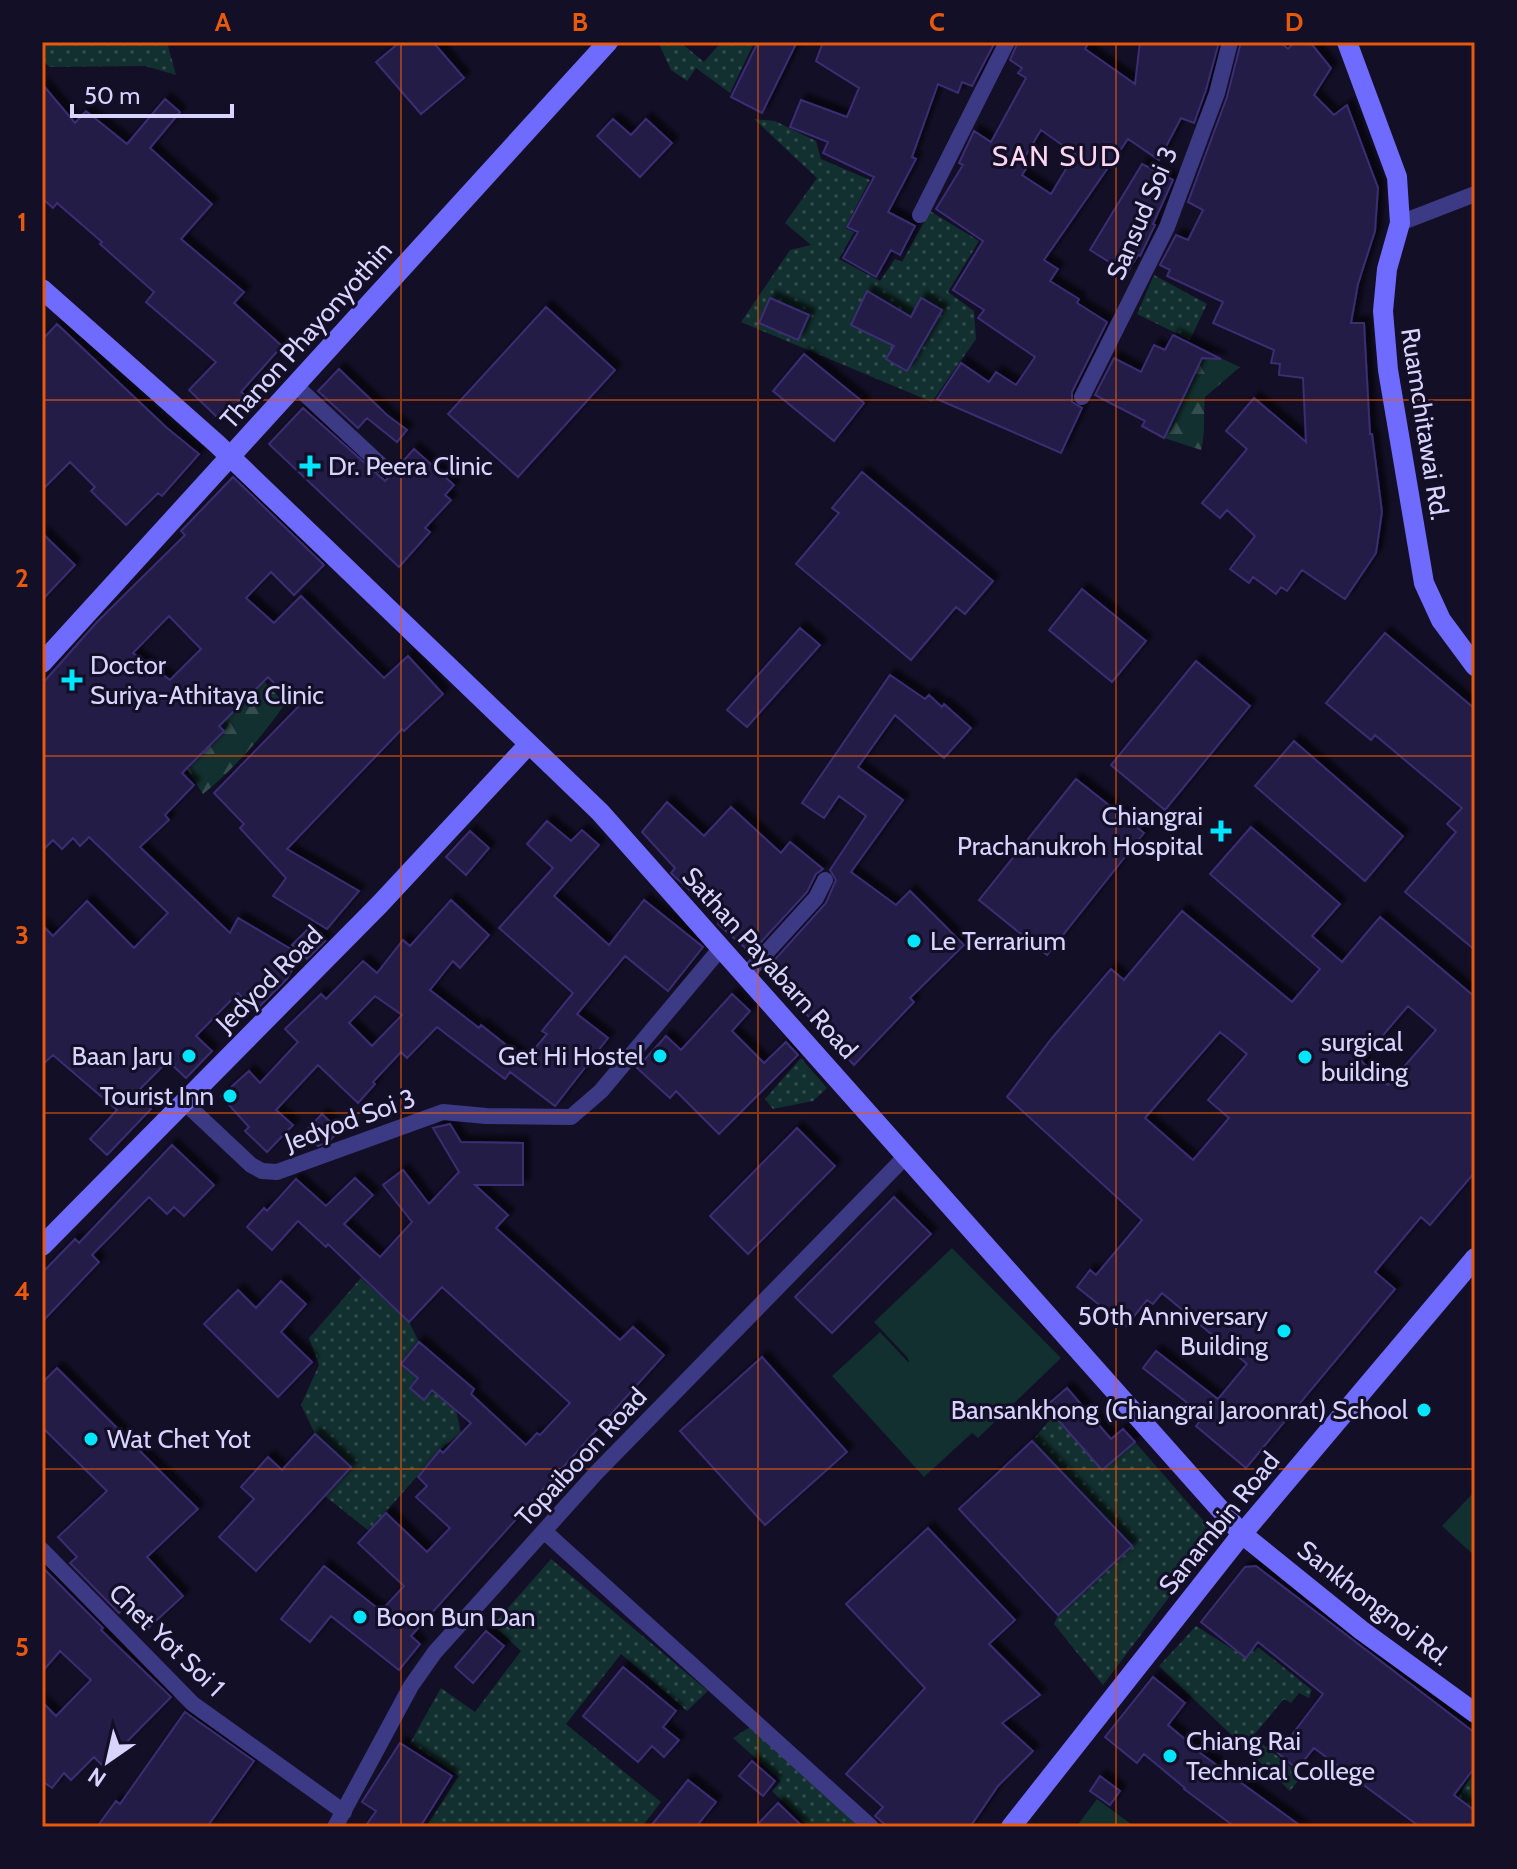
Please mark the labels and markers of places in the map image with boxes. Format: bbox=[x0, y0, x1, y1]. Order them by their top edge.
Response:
place label: Dr. Peera Clinic bbox=[328, 450, 493, 482]
marker: Dr. Peera Clinic bbox=[299, 455, 321, 477]
place label: Doctor Suriya-Athitaya Clinic bbox=[90, 649, 324, 711]
marker: Doctor Suriya-Athitaya Clinic bbox=[61, 669, 83, 691]
place label: Chiangrai Prachanukroh Hospital bbox=[957, 800, 1203, 862]
marker: Chiangrai Prachanukroh Hospital bbox=[1210, 820, 1232, 842]
place label: Le Terrarium bbox=[930, 925, 1066, 957]
marker: Le Terrarium bbox=[905, 932, 923, 950]
place label: surgical building bbox=[1321, 1026, 1409, 1088]
place label: Baan Jaru bbox=[71, 1040, 173, 1072]
place label: Get Hi Hostel bbox=[498, 1040, 644, 1072]
marker: Baan Jaru bbox=[180, 1047, 198, 1065]
marker: Get Hi Hostel bbox=[651, 1047, 669, 1065]
marker: surgical building bbox=[1296, 1048, 1314, 1066]
place label: Tourist Inn bbox=[100, 1080, 214, 1112]
marker: Tourist Inn bbox=[221, 1087, 239, 1105]
place label: 50th Anniversary Building bbox=[1078, 1300, 1269, 1362]
marker: 50th Anniversary Building bbox=[1275, 1322, 1293, 1340]
place label: Bansankhong (Chiangrai Jaroonrat) School bbox=[951, 1394, 1408, 1426]
marker: Bansankhong (Chiangrai Jaroonrat) School bbox=[1415, 1401, 1433, 1419]
place label: Wat Chet Yot bbox=[107, 1423, 251, 1455]
marker: Wat Chet Yot bbox=[82, 1430, 100, 1448]
place label: Boon Bun Dan bbox=[376, 1601, 536, 1633]
marker: Boon Bun Dan bbox=[351, 1608, 369, 1626]
place label: Chiang Rai Technical College bbox=[1186, 1725, 1375, 1787]
marker: Chiang Rai Technical College bbox=[1161, 1747, 1179, 1765]

